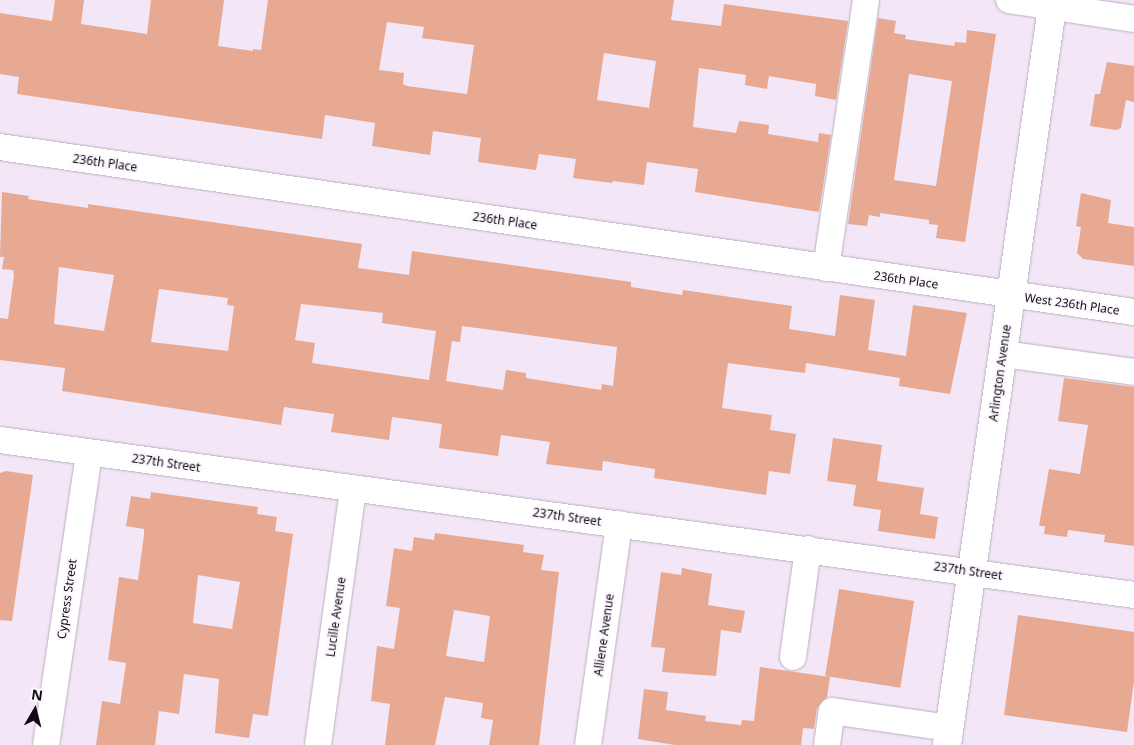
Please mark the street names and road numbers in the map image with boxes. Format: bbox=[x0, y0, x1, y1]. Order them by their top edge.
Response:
street label: 236th Place bbox=[72, 151, 138, 175]
street label: 236th Place bbox=[472, 209, 538, 233]
street label: 236th Place bbox=[873, 268, 939, 292]
street label: West 236th Place bbox=[1023, 290, 1121, 318]
street label: Arlington Avenue bbox=[986, 324, 1014, 422]
street label: 237th Street bbox=[131, 451, 201, 475]
street label: 237th Street bbox=[532, 505, 602, 529]
street label: Cypress Street bbox=[54, 558, 80, 640]
street label: 237th Street bbox=[933, 559, 1003, 583]
street label: Lucille Avenue bbox=[323, 576, 349, 658]
street label: Alliene Avenue bbox=[591, 593, 617, 677]

